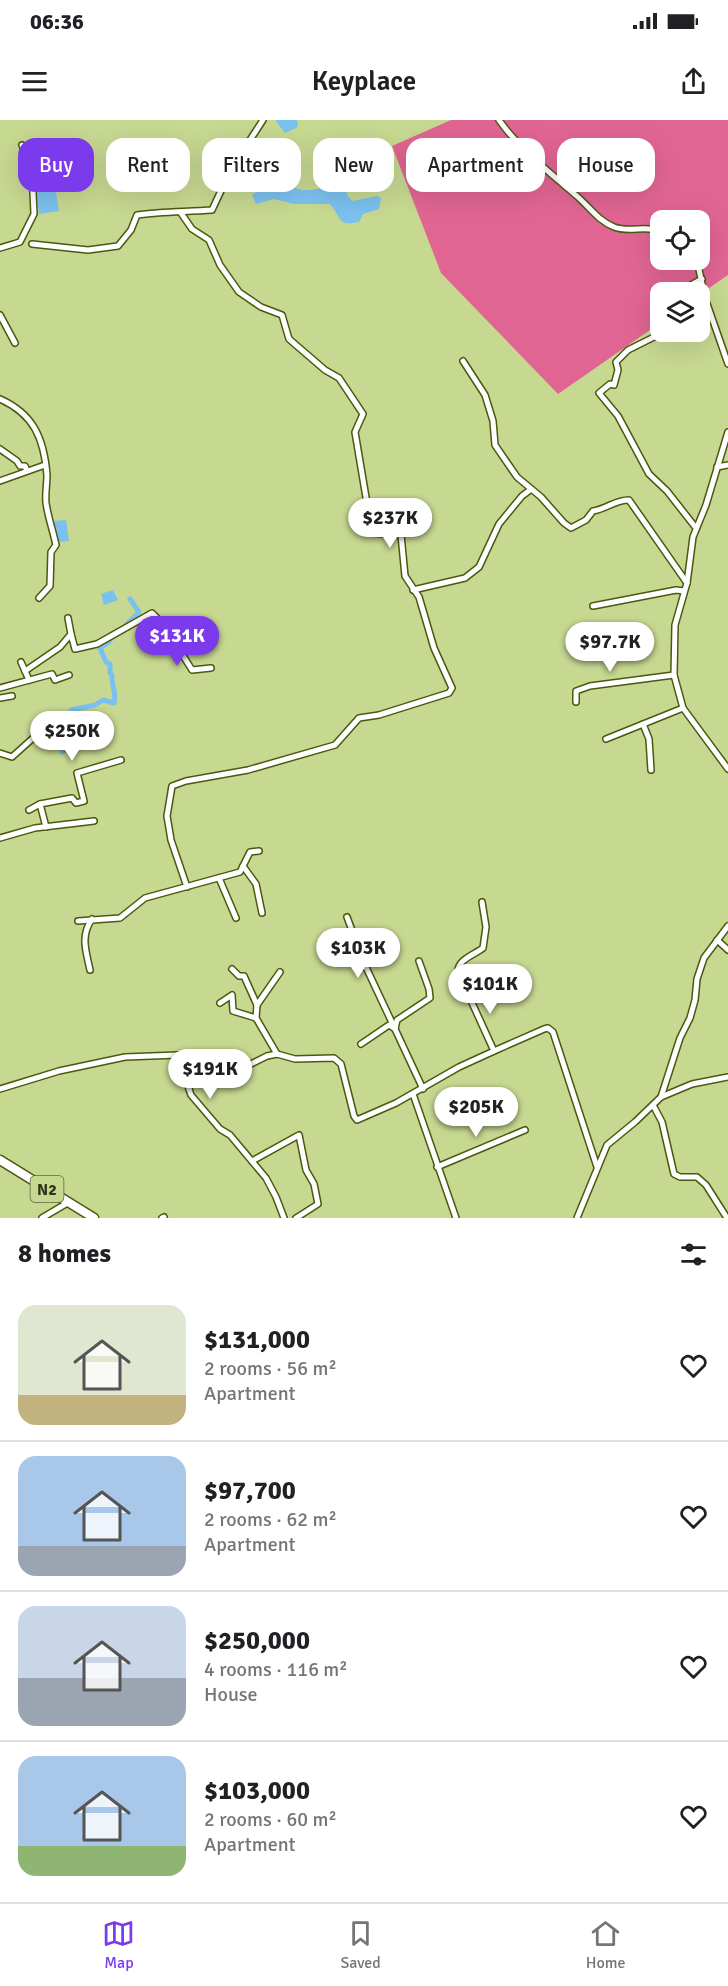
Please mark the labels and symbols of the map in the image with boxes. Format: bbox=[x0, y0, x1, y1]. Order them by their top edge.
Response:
pin: $237K bbox=[348, 498, 432, 549]
pin: $131K bbox=[135, 616, 219, 667]
pin: $97.7K bbox=[561, 622, 659, 673]
pin: $250K bbox=[30, 711, 114, 762]
pin: $103K bbox=[316, 928, 400, 979]
pin: $101K bbox=[448, 964, 532, 1015]
pin: $191K bbox=[168, 1049, 252, 1100]
pin: $205K bbox=[434, 1087, 518, 1138]
road number: N2 bbox=[30, 1176, 63, 1202]

